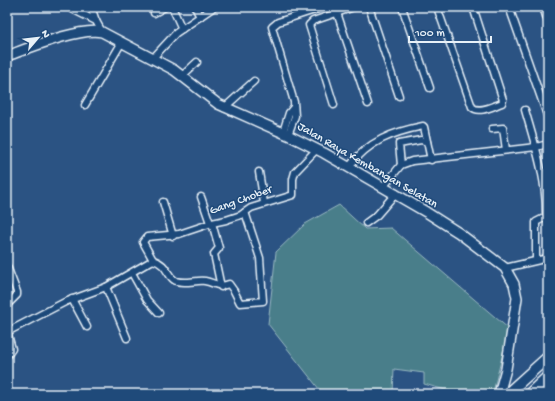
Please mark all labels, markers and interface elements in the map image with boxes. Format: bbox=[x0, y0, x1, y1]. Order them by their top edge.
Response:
north arrow bbox=[18, 18, 58, 58]
scale bar bbox=[409, 18, 491, 44]
text: 100 m bbox=[414, 27, 445, 41]
text: N bbox=[38, 28, 52, 40]
street label: Jalan Raya Kembangan Selatan bbox=[294, 120, 440, 212]
street label: Gang Chober bbox=[208, 183, 276, 219]

